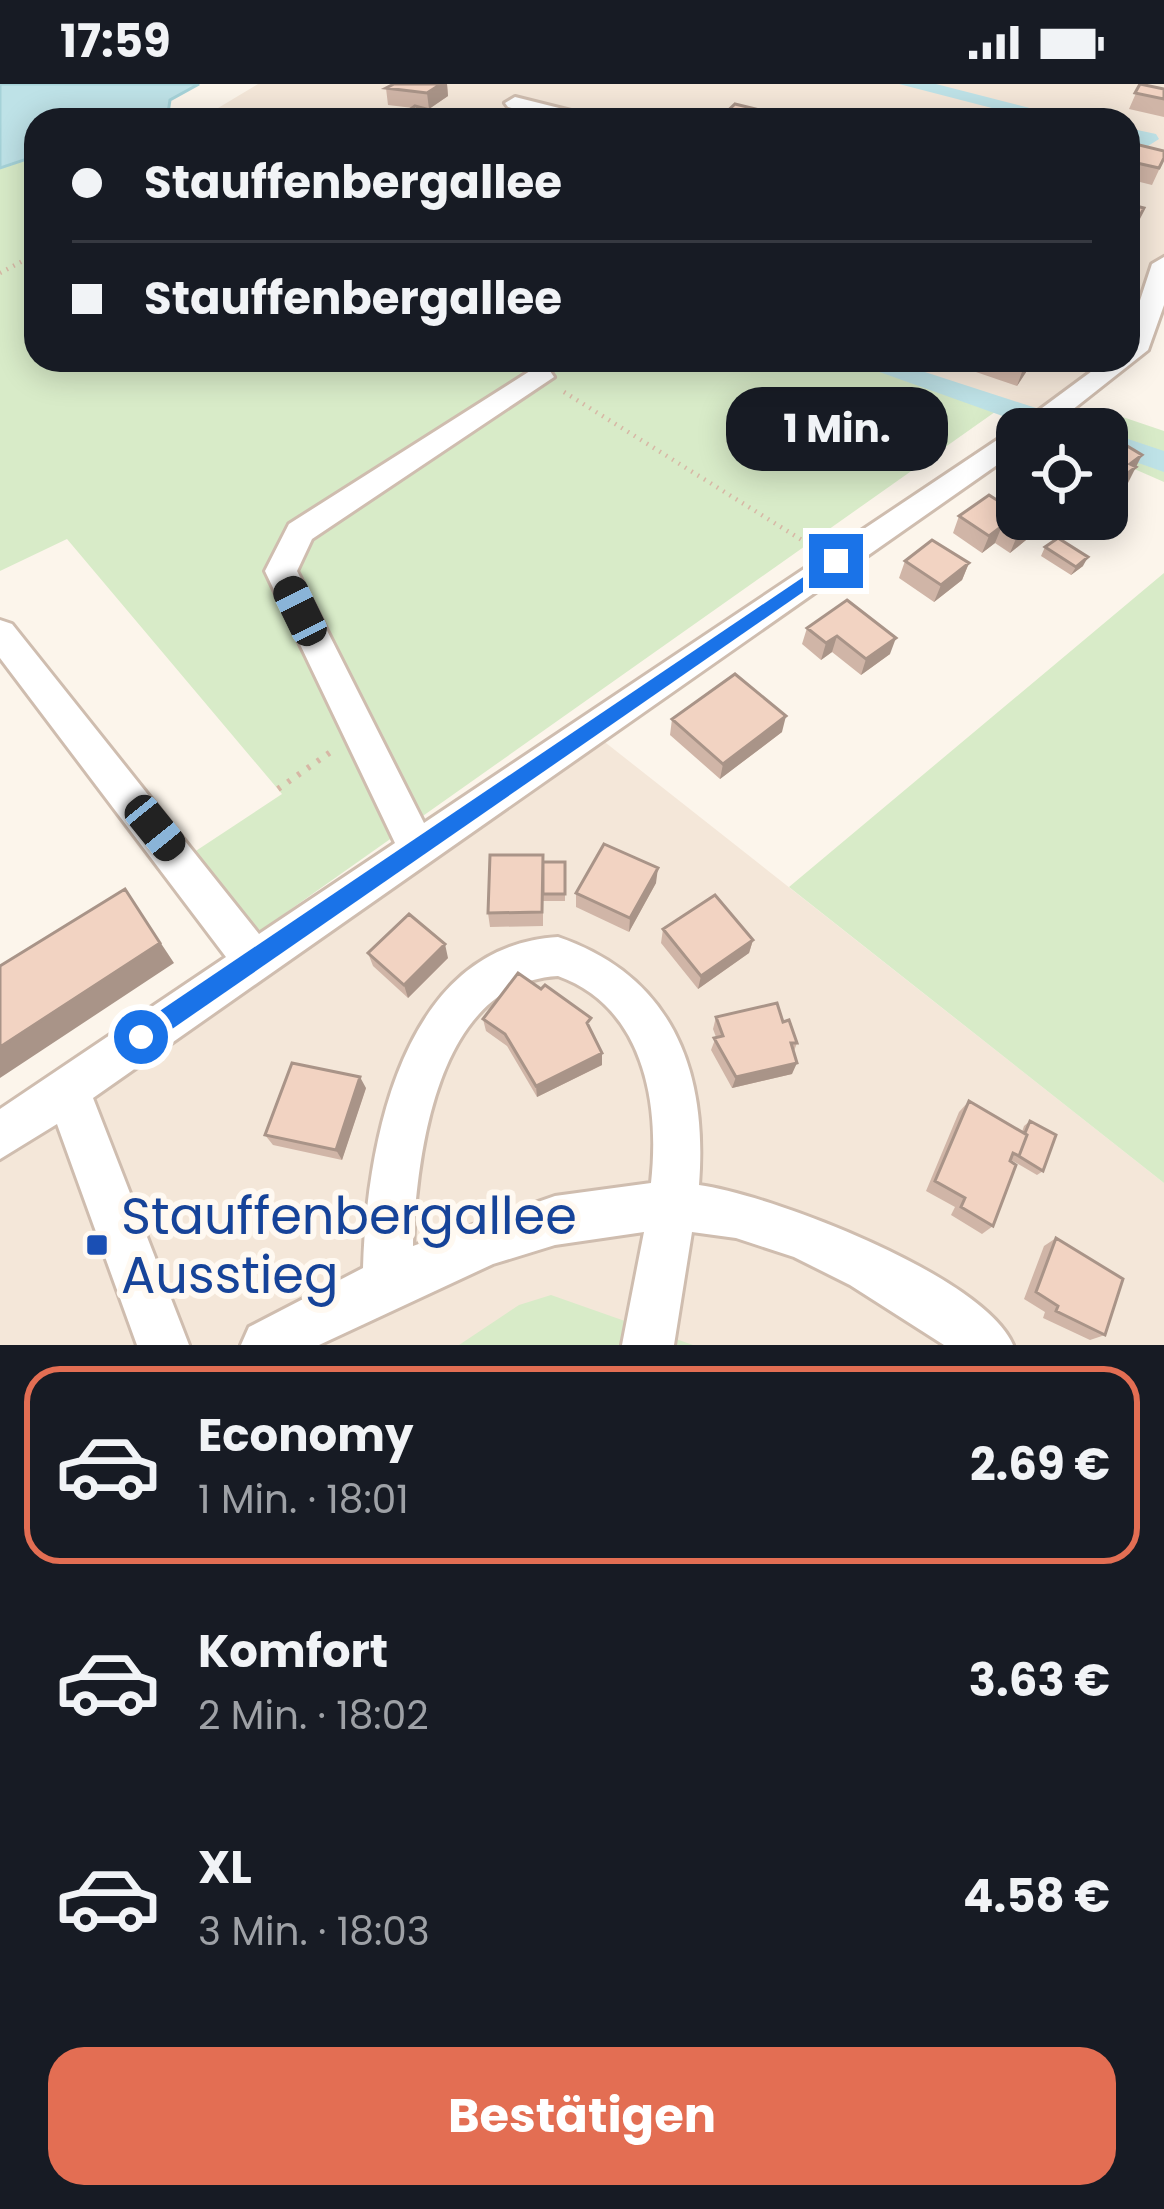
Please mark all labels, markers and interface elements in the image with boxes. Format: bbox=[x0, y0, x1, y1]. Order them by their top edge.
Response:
text: 17:59 bbox=[60, 10, 171, 73]
text: Stauffenbergallee bbox=[144, 151, 562, 214]
text: Stauffenbergallee bbox=[144, 267, 562, 330]
callout: 1 Min. bbox=[725, 387, 947, 471]
text: 1 Min. bbox=[783, 401, 891, 456]
map controls bbox=[996, 408, 1128, 540]
button: locate bbox=[996, 408, 1128, 540]
route end bbox=[809, 534, 863, 588]
car bbox=[268, 571, 332, 651]
car bbox=[118, 789, 192, 867]
route start bbox=[114, 1010, 168, 1064]
place label: Stauffenbergallee Ausstieg bbox=[121, 1180, 577, 1311]
marker: Stauffenbergallee Ausstieg bbox=[84, 1232, 110, 1258]
text: Economy bbox=[198, 1404, 413, 1467]
icon: car bbox=[54, 1411, 162, 1519]
text: 2.69 € bbox=[970, 1433, 1110, 1496]
text: 1 Min. · 18:01 bbox=[198, 1472, 409, 1527]
text: Komfort bbox=[198, 1620, 388, 1683]
icon: car bbox=[54, 1627, 162, 1735]
text: 3.63 € bbox=[969, 1649, 1110, 1712]
text: 2 Min. · 18:02 bbox=[198, 1688, 429, 1743]
text: XL bbox=[198, 1836, 252, 1899]
icon: car bbox=[54, 1843, 162, 1951]
text: 4.58 € bbox=[963, 1865, 1110, 1928]
text: 3 Min. · 18:03 bbox=[198, 1904, 430, 1959]
button: Bestätigen bbox=[48, 2047, 1116, 2185]

